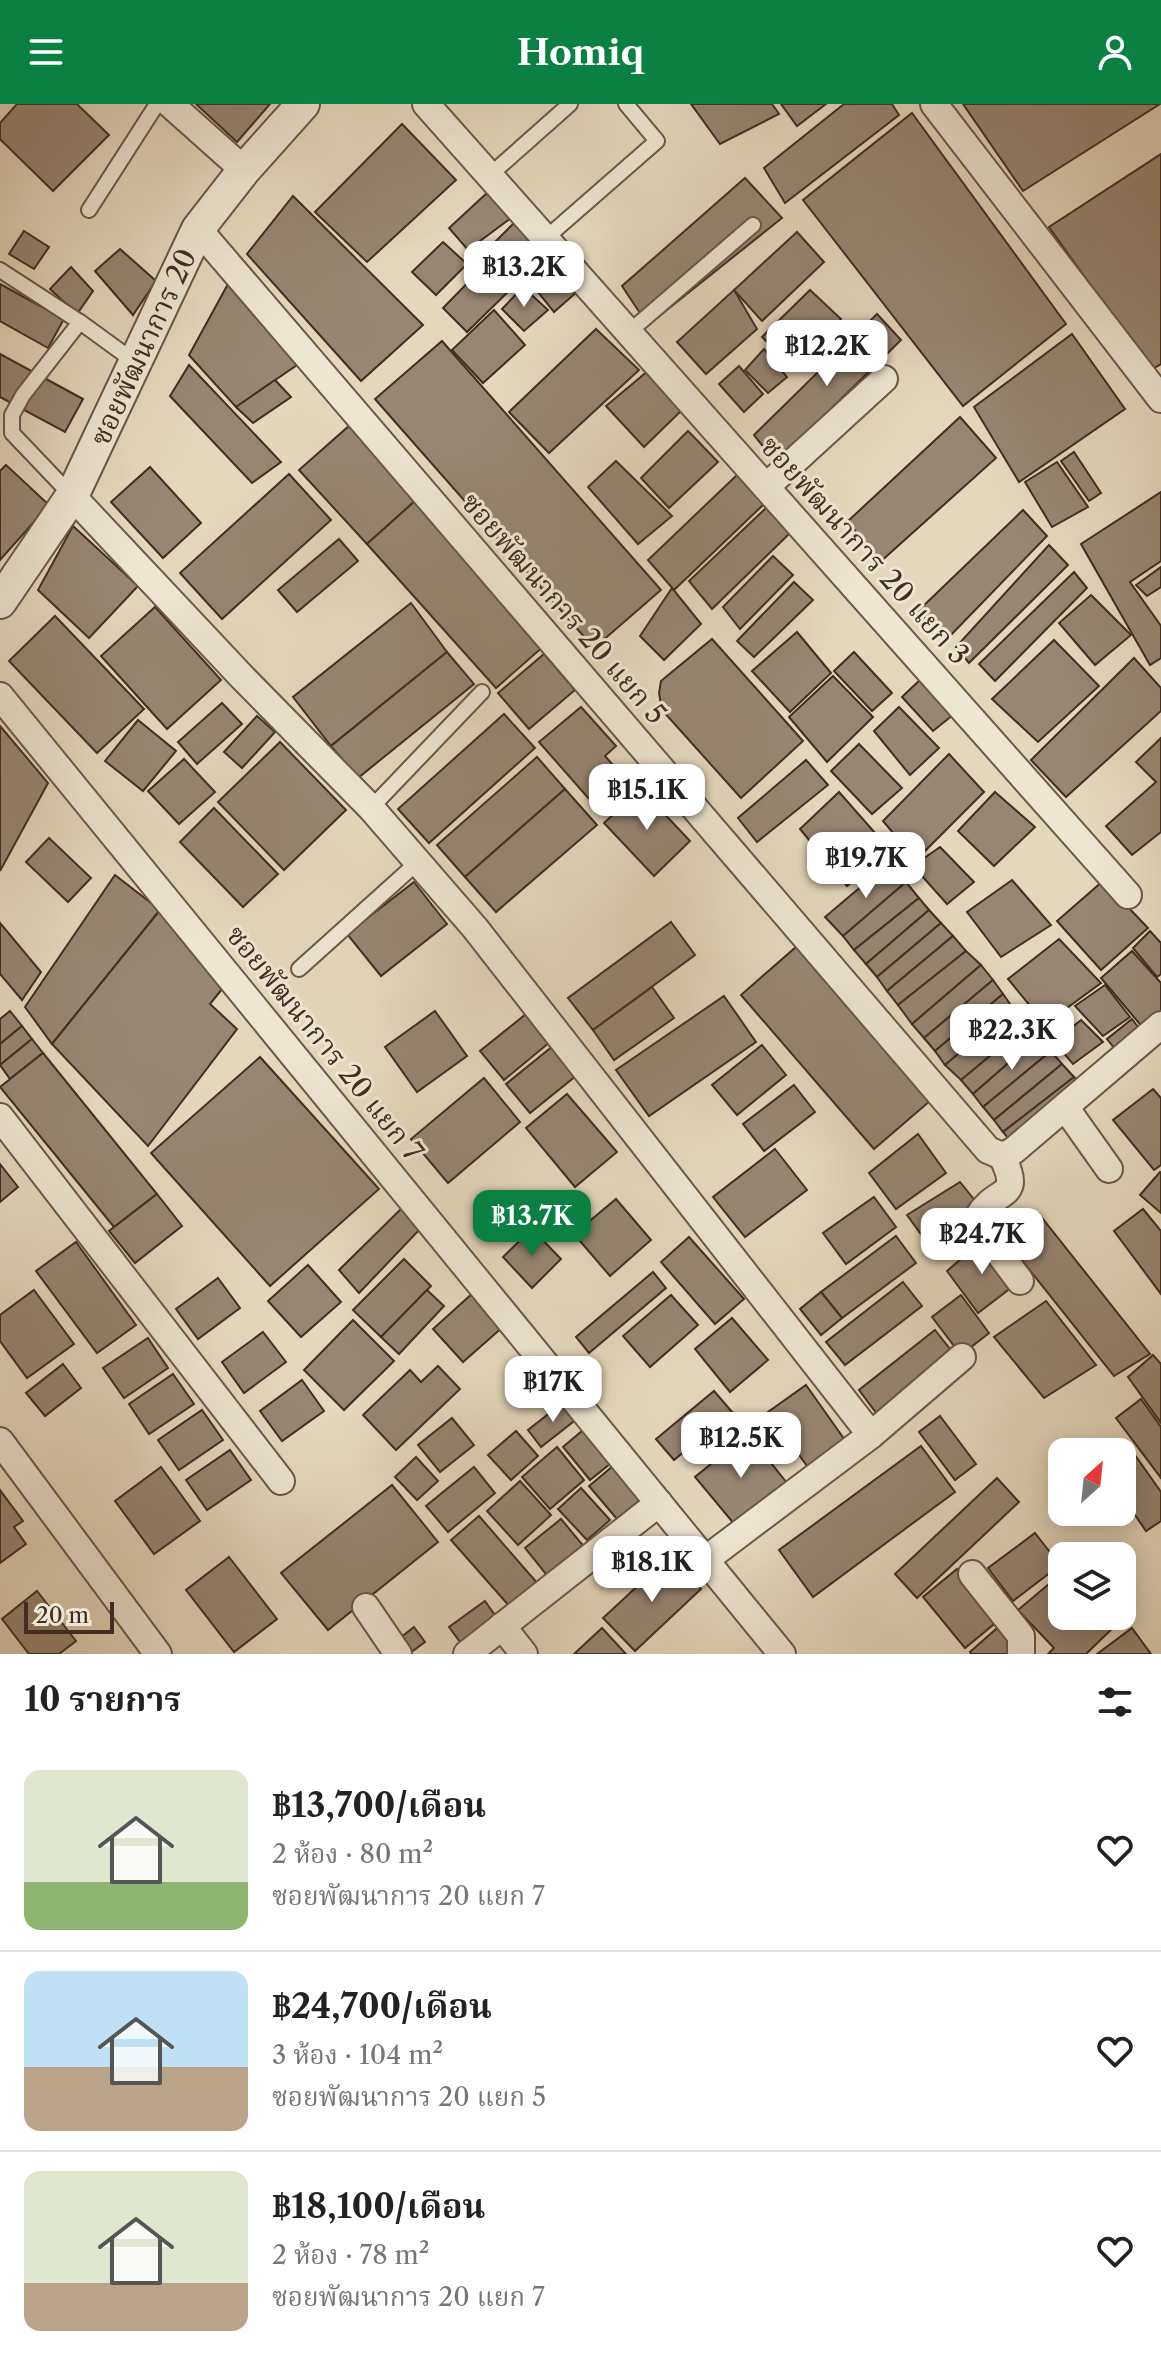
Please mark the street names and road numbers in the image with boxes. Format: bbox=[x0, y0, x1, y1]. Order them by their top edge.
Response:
street label: ซอยพัฒนาการ 20 bbox=[83, 243, 203, 451]
street label: ซอยพัฒนาการ 20 แยก 3 bbox=[754, 429, 976, 671]
street label: ซอยพัฒนาการ 20 แยก 5 bbox=[454, 485, 674, 731]
street label: ซอยพัฒนาการ 20 แยก 7 bbox=[219, 918, 431, 1168]

